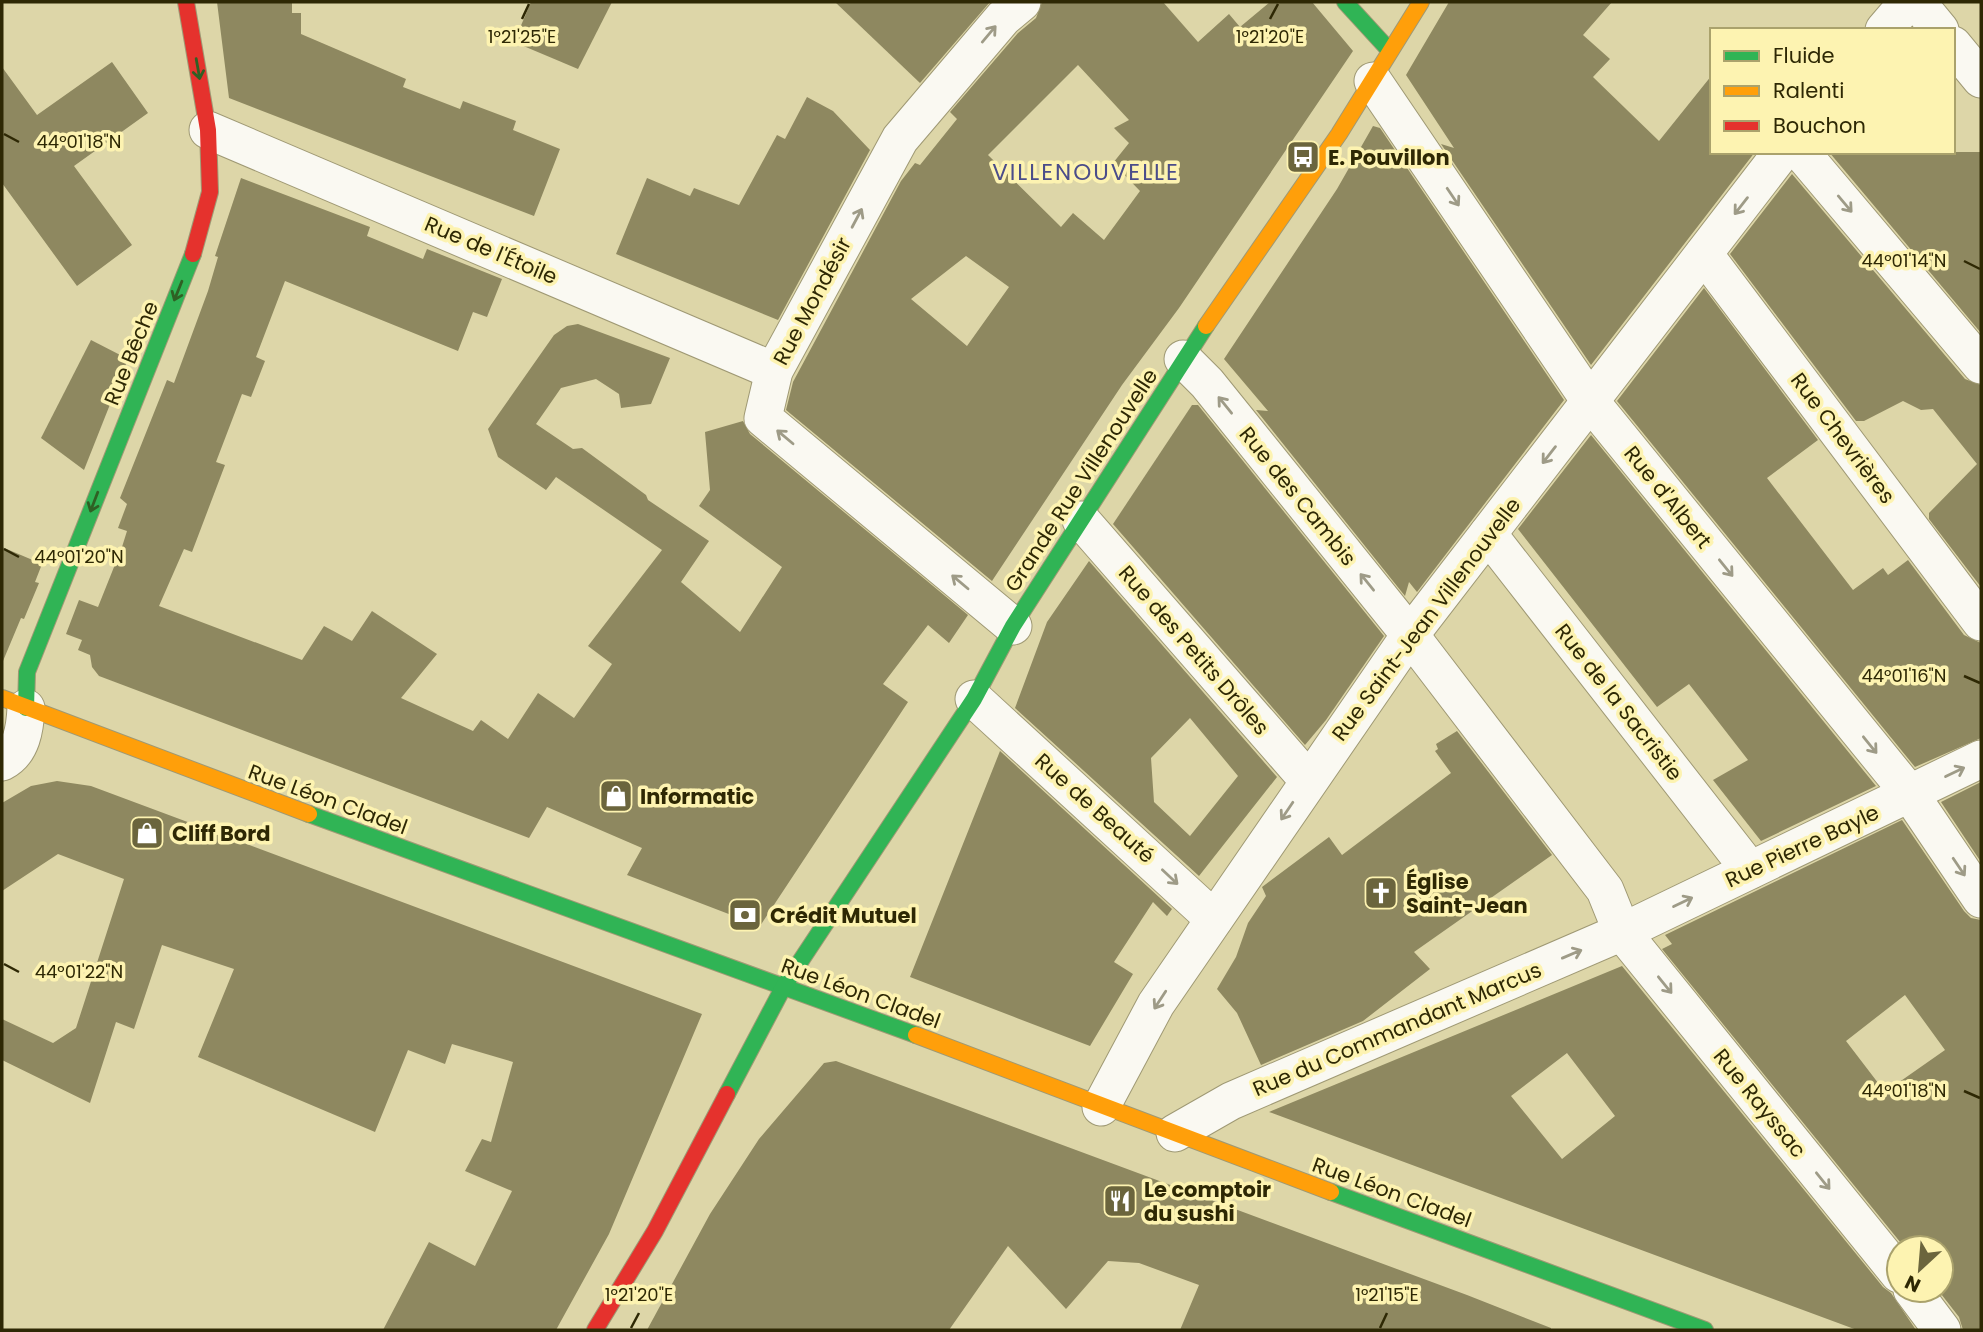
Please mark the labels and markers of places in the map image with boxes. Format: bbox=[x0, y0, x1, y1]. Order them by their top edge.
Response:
bus stop icon: E. Pouvillon bbox=[1284, 138, 1322, 176]
place label: E. Pouvillon bbox=[1328, 143, 1450, 172]
shop icon: Informatic bbox=[597, 777, 635, 815]
place label: Informatic bbox=[640, 782, 754, 811]
shop icon: Cliff Bord bbox=[128, 814, 166, 852]
place label: Cliff Bord bbox=[172, 819, 270, 848]
place label: Église Saint-Jean bbox=[1406, 867, 1528, 920]
church icon: Église Saint-Jean bbox=[1362, 874, 1400, 912]
bank icon: Crédit Mutuel bbox=[726, 896, 764, 934]
place label: Crédit Mutuel bbox=[770, 901, 917, 930]
place label: Le comptoir du sushi bbox=[1144, 1175, 1271, 1228]
restaurant icon: Le comptoir du sushi bbox=[1101, 1182, 1139, 1220]

